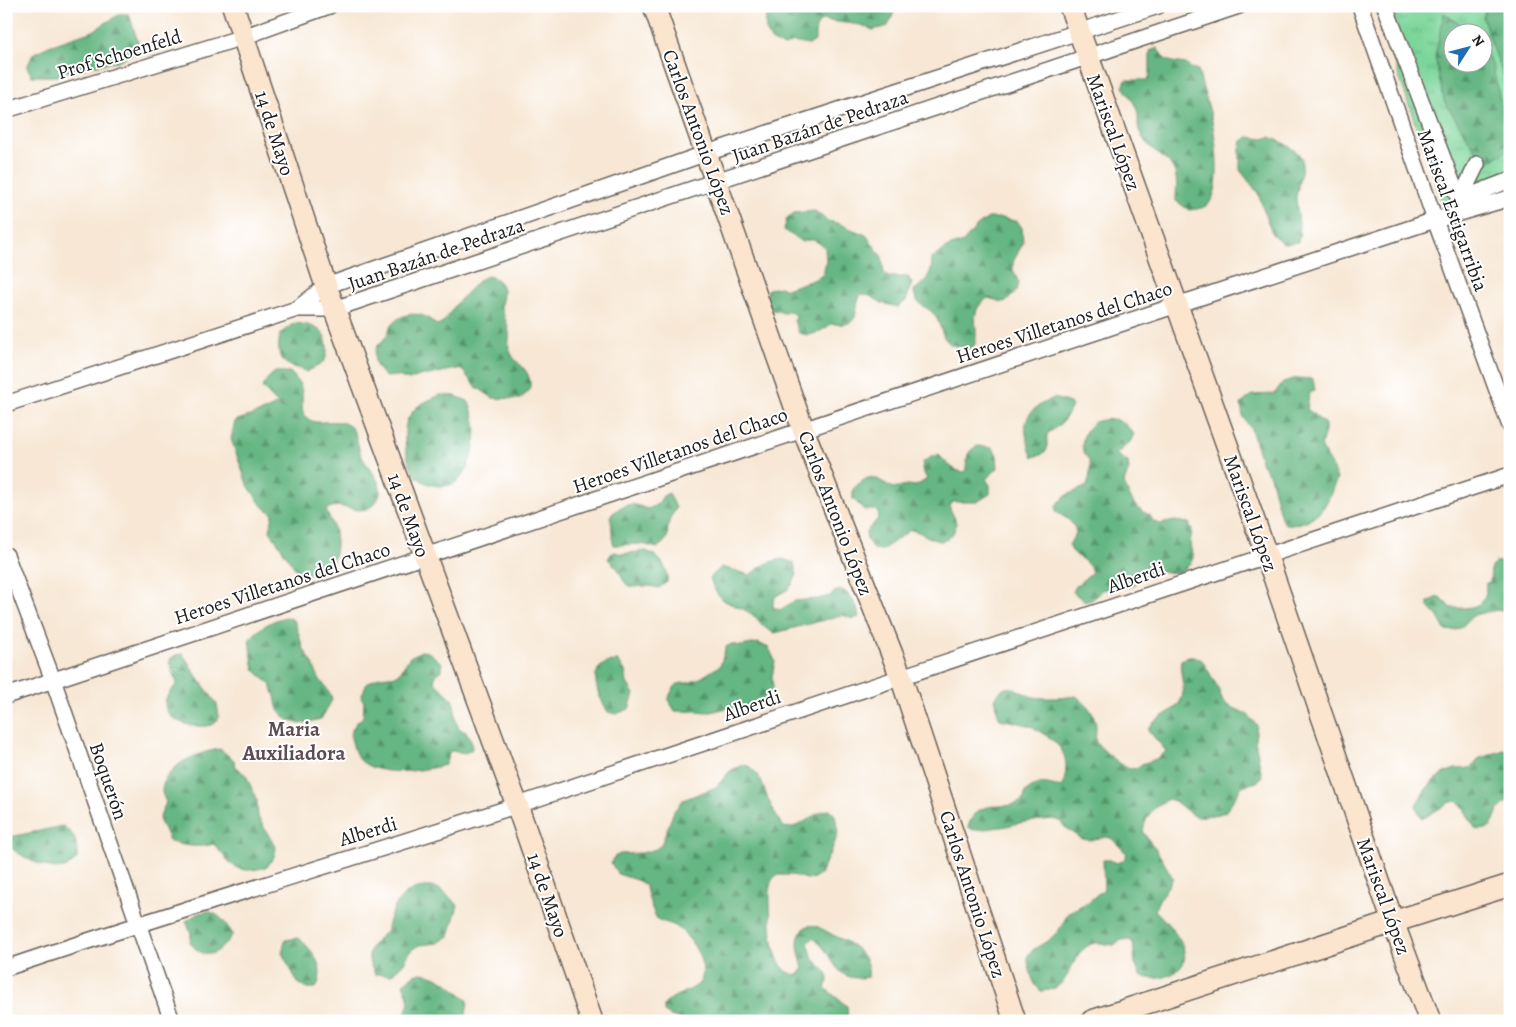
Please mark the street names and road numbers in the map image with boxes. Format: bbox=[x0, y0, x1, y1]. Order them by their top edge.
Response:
street label: Prof Schoenfeld bbox=[54, 23, 185, 86]
street label: Carlos Antonio López bbox=[656, 46, 741, 219]
street label: Mariscal López bbox=[1080, 70, 1147, 194]
street label: Juan Bazán de Pedraza bbox=[729, 83, 912, 169]
street label: 14 de Mayo bbox=[248, 87, 301, 179]
street label: Mariscal Estigarribia bbox=[1411, 125, 1495, 296]
street label: Juan Bazán de Pedraza bbox=[345, 211, 528, 297]
street label: Heroes Villetanos del Chaco bbox=[953, 275, 1176, 370]
street label: Heroes Villetanos del Chaco bbox=[569, 401, 791, 500]
street label: Carlos Antonio López bbox=[792, 427, 879, 599]
street label: Mariscal López bbox=[1217, 451, 1284, 575]
street label: 14 de Mayo bbox=[381, 469, 436, 561]
street label: Heroes Villetanos del Chaco bbox=[171, 536, 394, 631]
street label: Alberdi bbox=[1103, 555, 1169, 600]
street label: Alberdi bbox=[719, 683, 785, 728]
street label: Boquerón bbox=[83, 739, 134, 823]
street label: Carlos Antonio López bbox=[933, 807, 1012, 981]
street label: Alberdi bbox=[335, 810, 400, 853]
street label: Mariscal López bbox=[1350, 834, 1417, 958]
street label: 14 de Mayo bbox=[520, 849, 575, 941]

